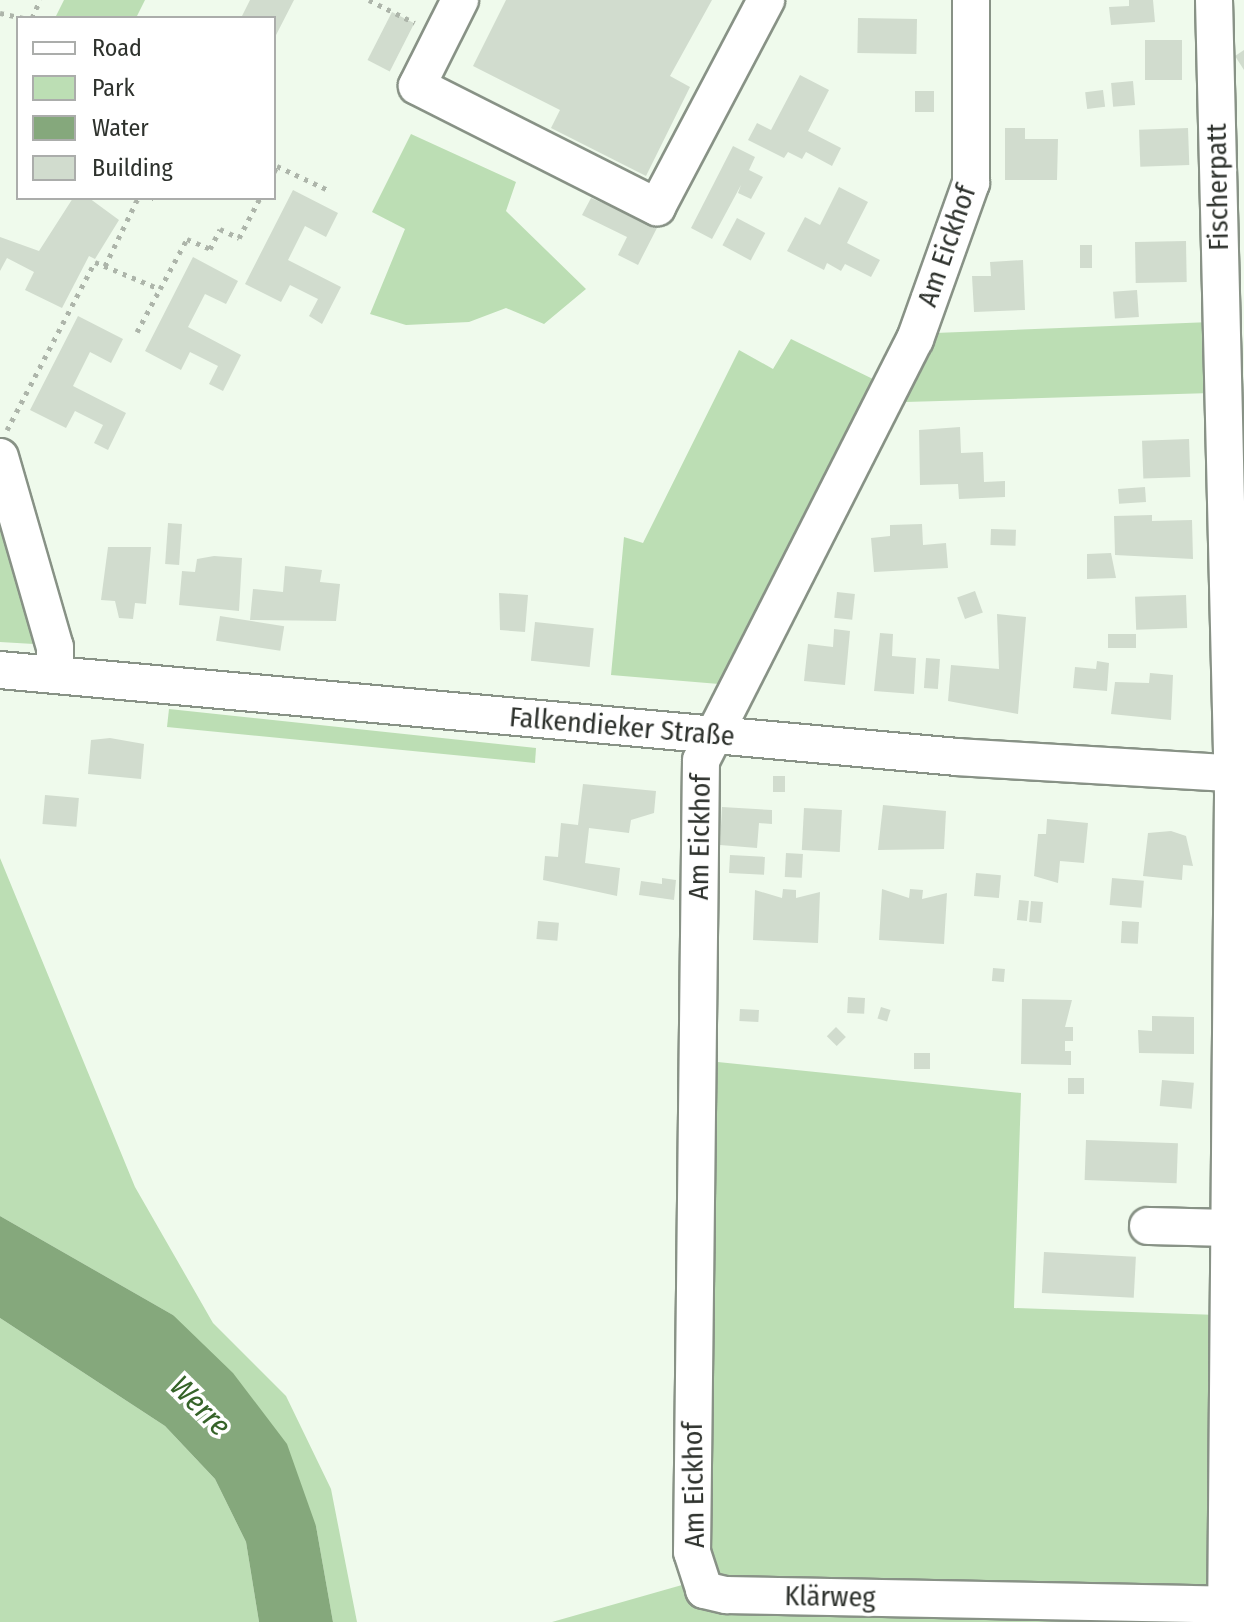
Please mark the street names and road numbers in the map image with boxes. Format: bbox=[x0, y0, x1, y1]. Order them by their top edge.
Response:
street label: Fischerpatt bbox=[1200, 123, 1236, 251]
street label: Am Eickhof bbox=[911, 181, 983, 311]
street label: Falkendieker Straße bbox=[508, 700, 736, 754]
street label: Am Eickhof bbox=[682, 774, 718, 900]
street label: Am Eickhof bbox=[676, 1422, 712, 1548]
street label: Klärweg bbox=[784, 1579, 876, 1615]

